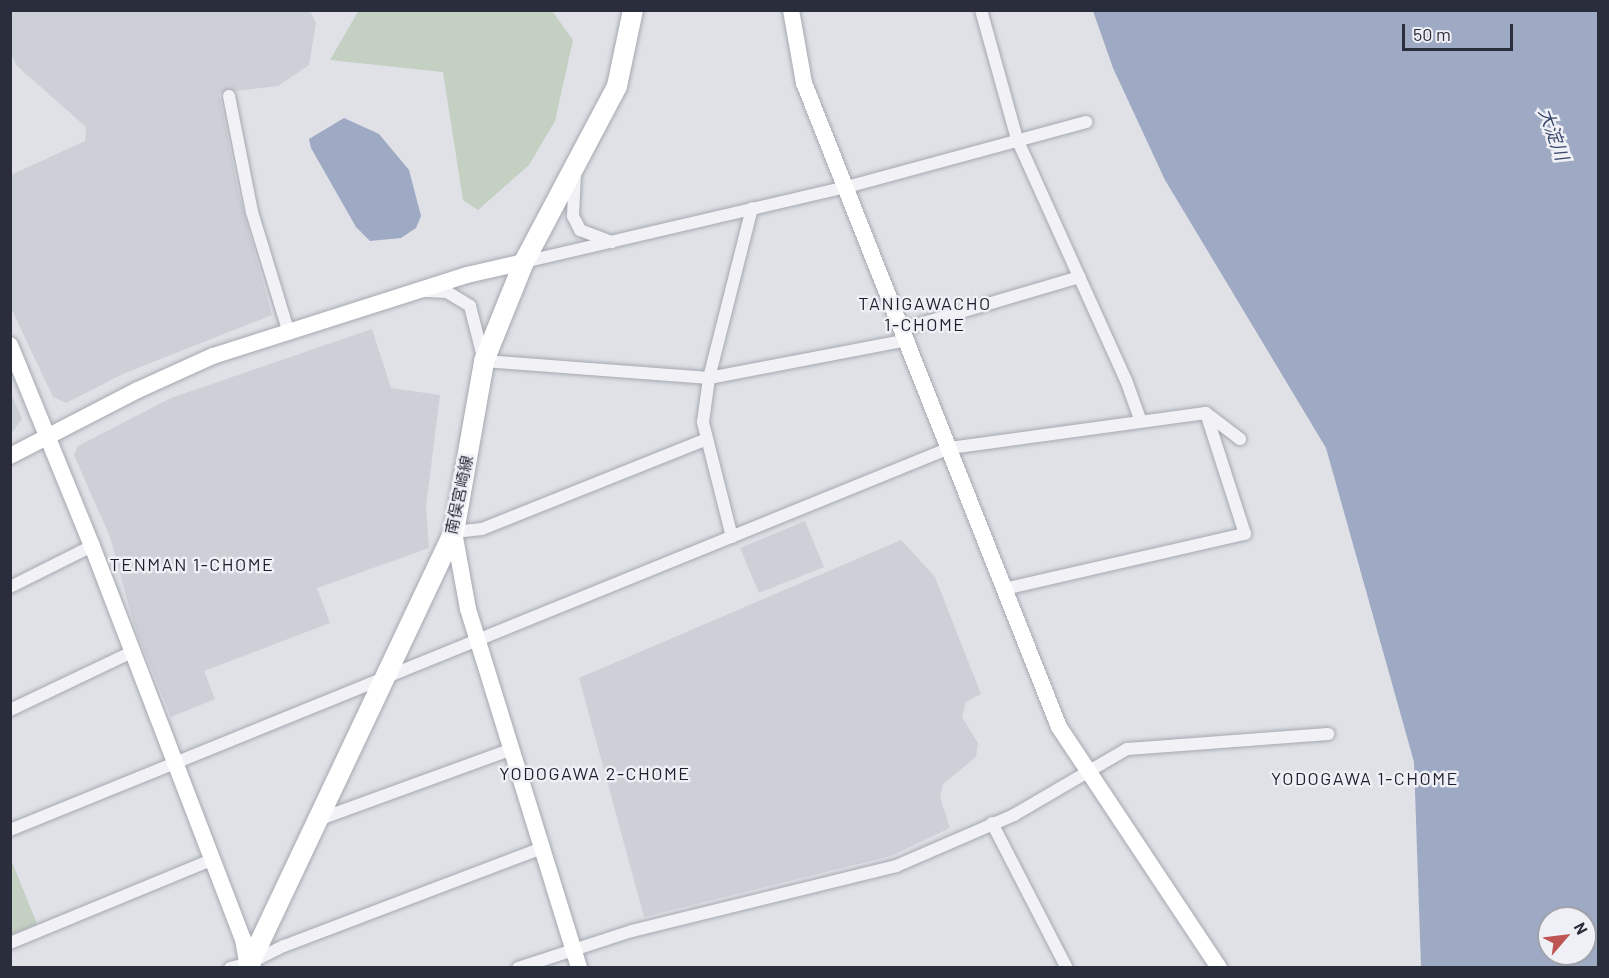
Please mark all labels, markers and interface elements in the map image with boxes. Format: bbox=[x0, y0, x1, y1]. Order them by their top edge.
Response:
scale bar bbox=[1405, 12, 1516, 50]
text: 50 m bbox=[1413, 23, 1451, 45]
water label: 大淀川 bbox=[1535, 105, 1573, 163]
district label: TANIGAWACHO 1-CHOME bbox=[858, 293, 992, 336]
street label: 南俣宮崎線 bbox=[441, 454, 477, 536]
district label: TENMAN 1-CHOME bbox=[110, 553, 274, 575]
district label: YODOGAWA 2-CHOME bbox=[499, 762, 691, 784]
district label: YODOGAWA 1-CHOME bbox=[1271, 767, 1459, 789]
north arrow bbox=[1537, 906, 1597, 966]
text: N bbox=[1571, 919, 1592, 937]

